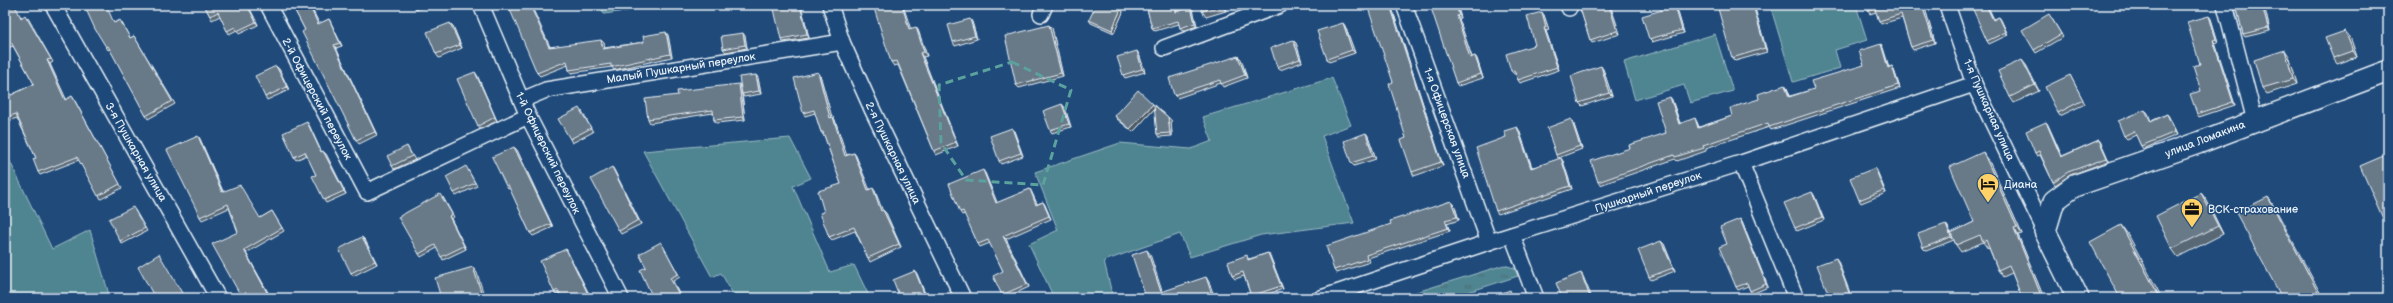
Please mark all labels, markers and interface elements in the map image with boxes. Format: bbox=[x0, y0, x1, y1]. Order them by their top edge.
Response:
street label: 2-й Офицерский переулок bbox=[279, 36, 355, 162]
street label: Малый Пушкарный переулок bbox=[606, 50, 756, 86]
street label: 1-я Пушкарная улица bbox=[1961, 57, 2017, 163]
street label: 1-я Офицерская улица bbox=[1421, 66, 1473, 180]
street label: 1-й Офицерский переулок bbox=[513, 90, 583, 216]
street label: 3-я Пушкарная улица bbox=[102, 100, 170, 204]
street label: 2-я Пушкарная улица bbox=[863, 100, 924, 207]
street label: улица Ломакина bbox=[2163, 118, 2247, 160]
street label: Пушкарный переулок bbox=[1593, 169, 1703, 215]
hotel icon: Диана bbox=[1975, 171, 2001, 204]
place label: Диана bbox=[2004, 178, 2038, 191]
office icon: ВСК-страхование bbox=[2179, 196, 2205, 229]
place label: ВСК-страхование bbox=[2208, 203, 2298, 216]

